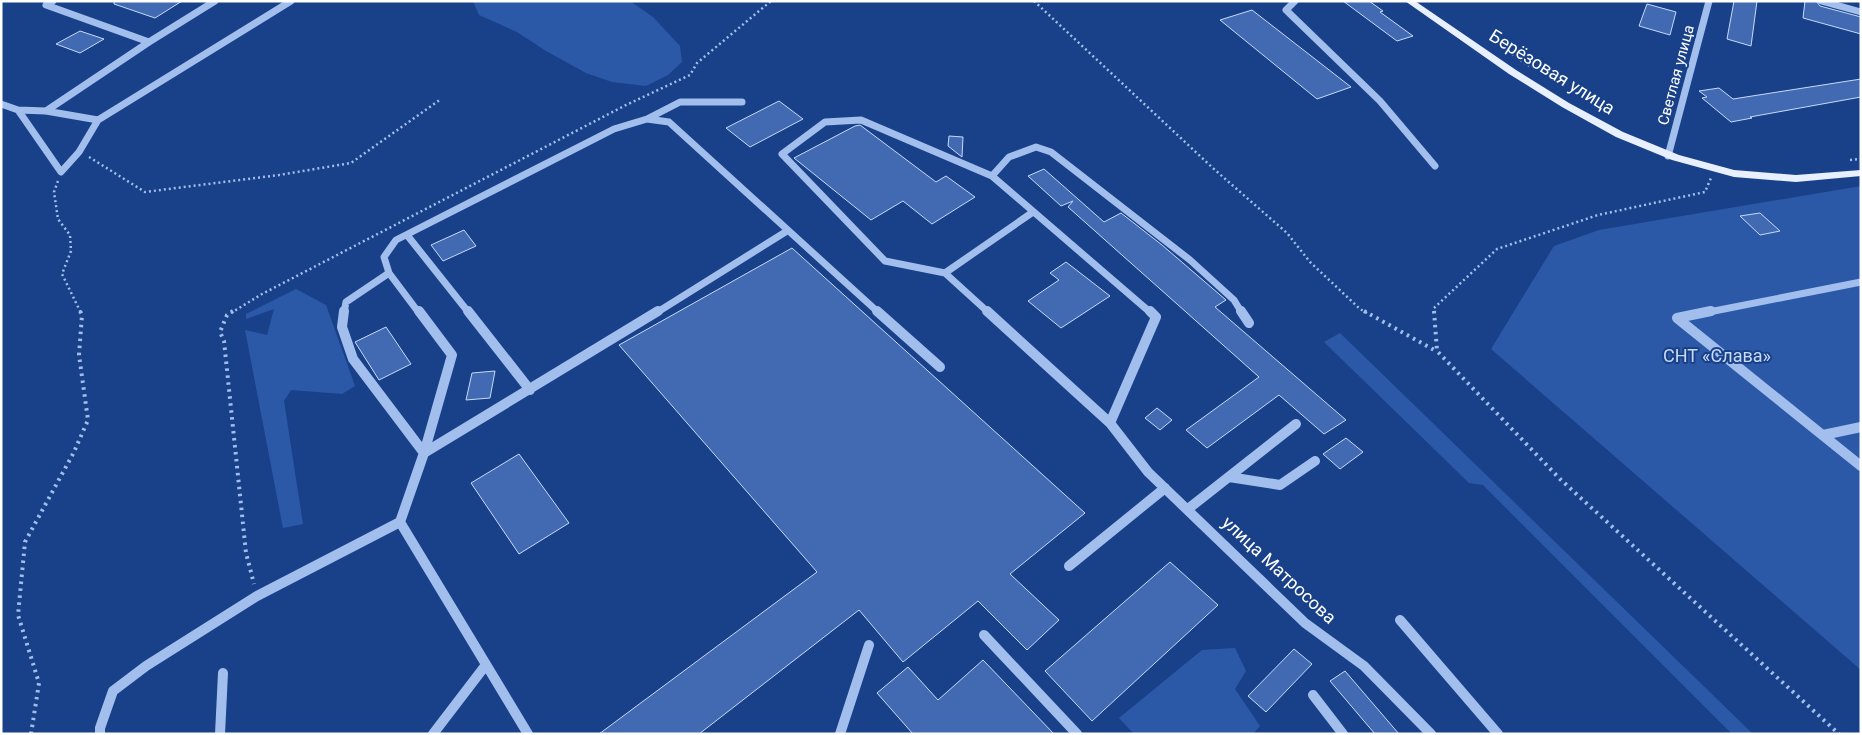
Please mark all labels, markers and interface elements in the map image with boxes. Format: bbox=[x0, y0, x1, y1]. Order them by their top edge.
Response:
street label: Светлая улица bbox=[1654, 23, 1698, 127]
street label: Берёзовая улица bbox=[1486, 25, 1619, 119]
park label: СНТ «Слава» bbox=[1663, 345, 1771, 366]
street label: улица Матросова bbox=[1218, 511, 1341, 628]

